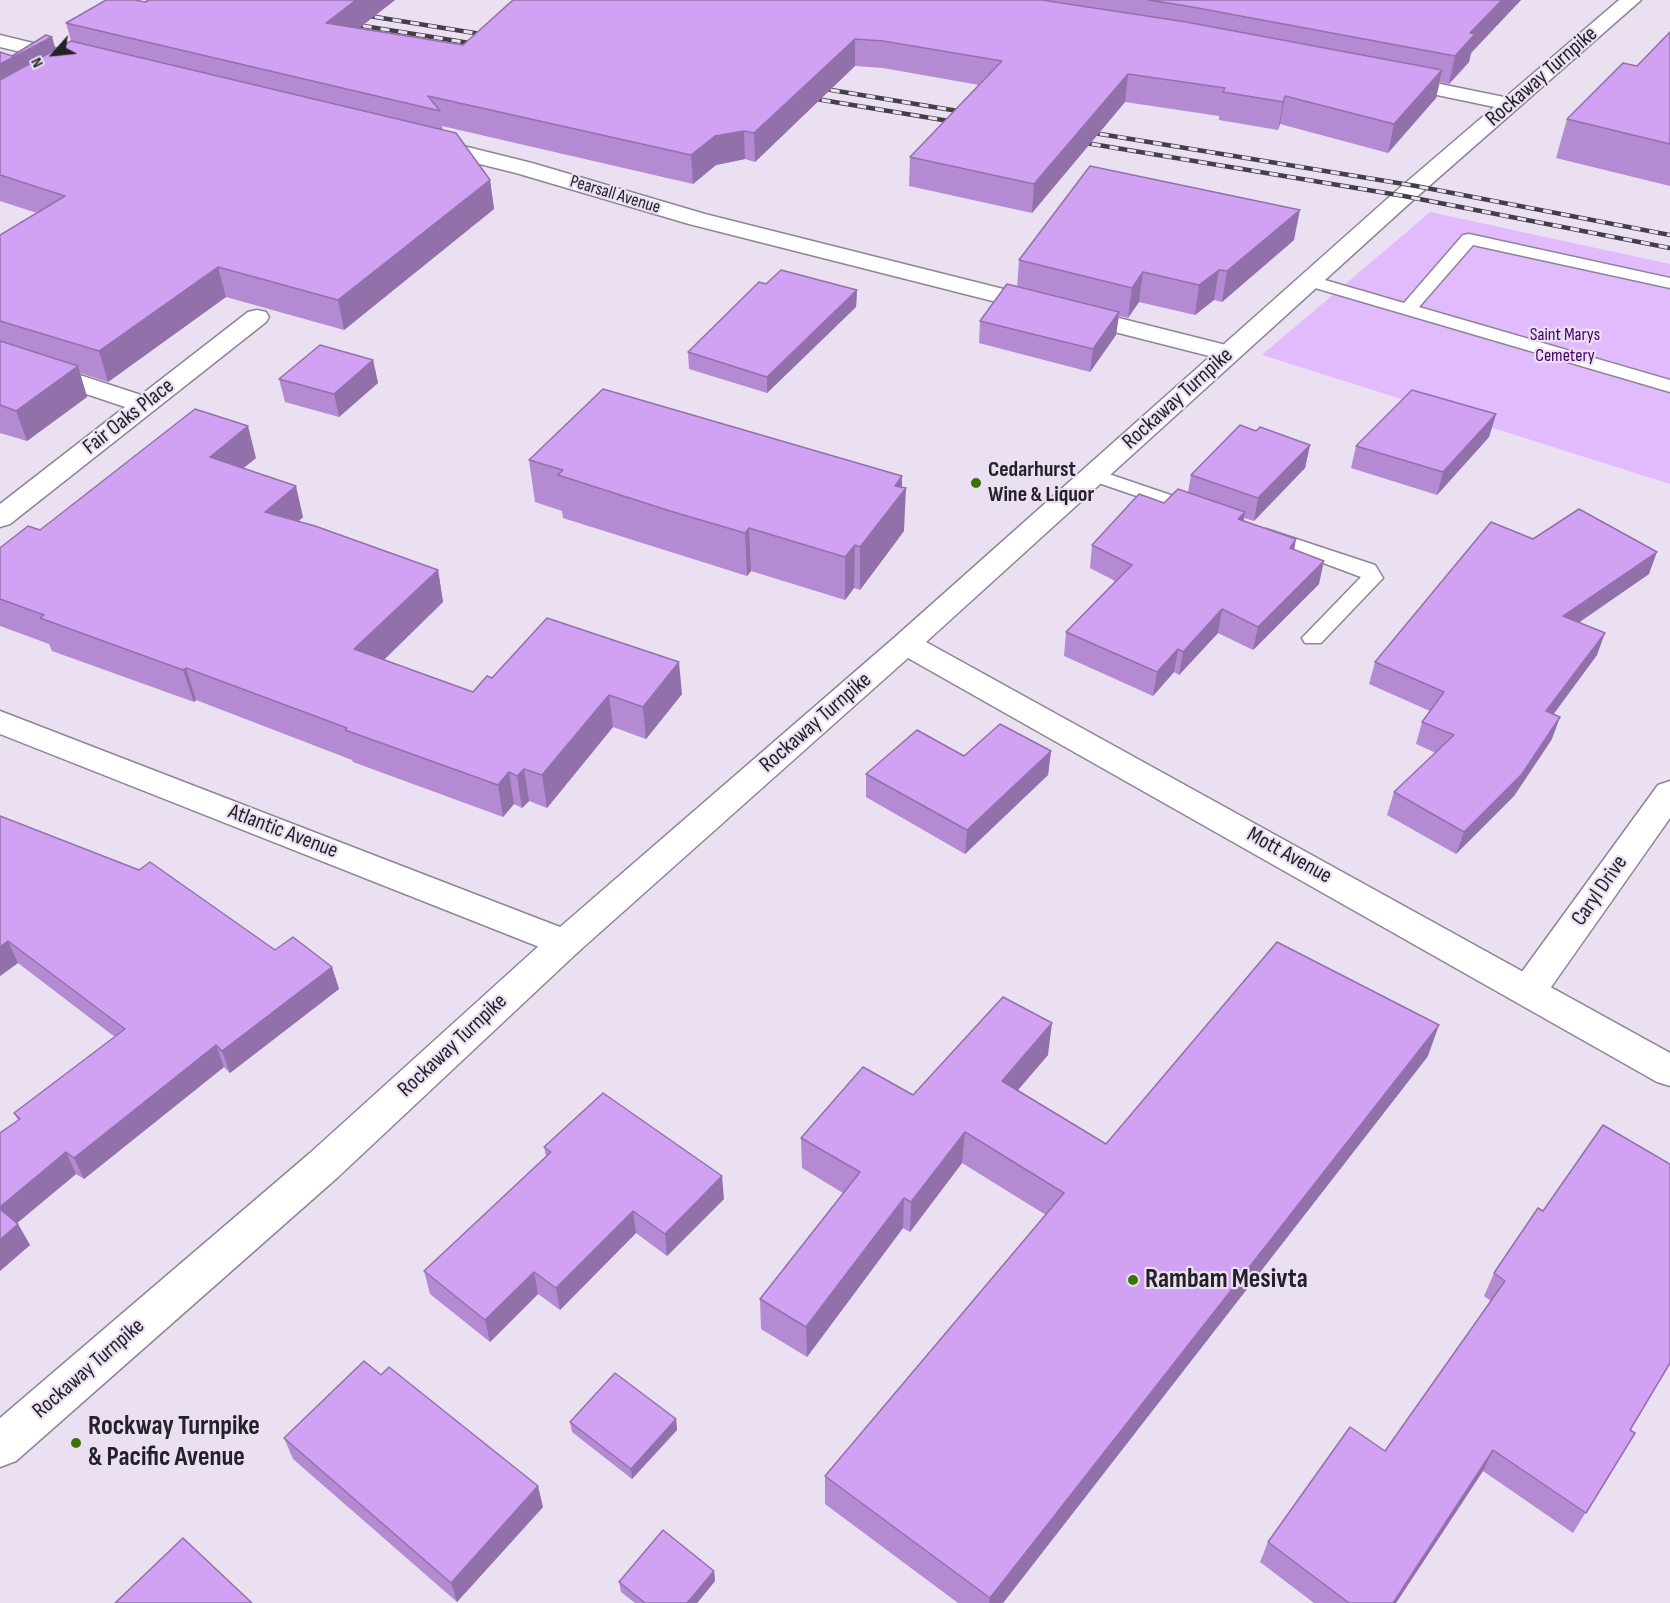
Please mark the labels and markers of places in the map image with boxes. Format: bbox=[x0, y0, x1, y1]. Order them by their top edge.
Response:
place label: Cedarhurst Wine & Liquor bbox=[988, 457, 1094, 508]
marker: Cedarhurst Wine & Liquor bbox=[969, 476, 983, 490]
place label: Rambam Mesivta bbox=[1145, 1264, 1308, 1296]
marker: Rambam Mesivta bbox=[1126, 1273, 1140, 1287]
place label: Rockway Turnpike & Pacific Avenue bbox=[88, 1411, 260, 1474]
marker: Rockway Turnpike & Pacific Avenue bbox=[69, 1436, 83, 1450]

